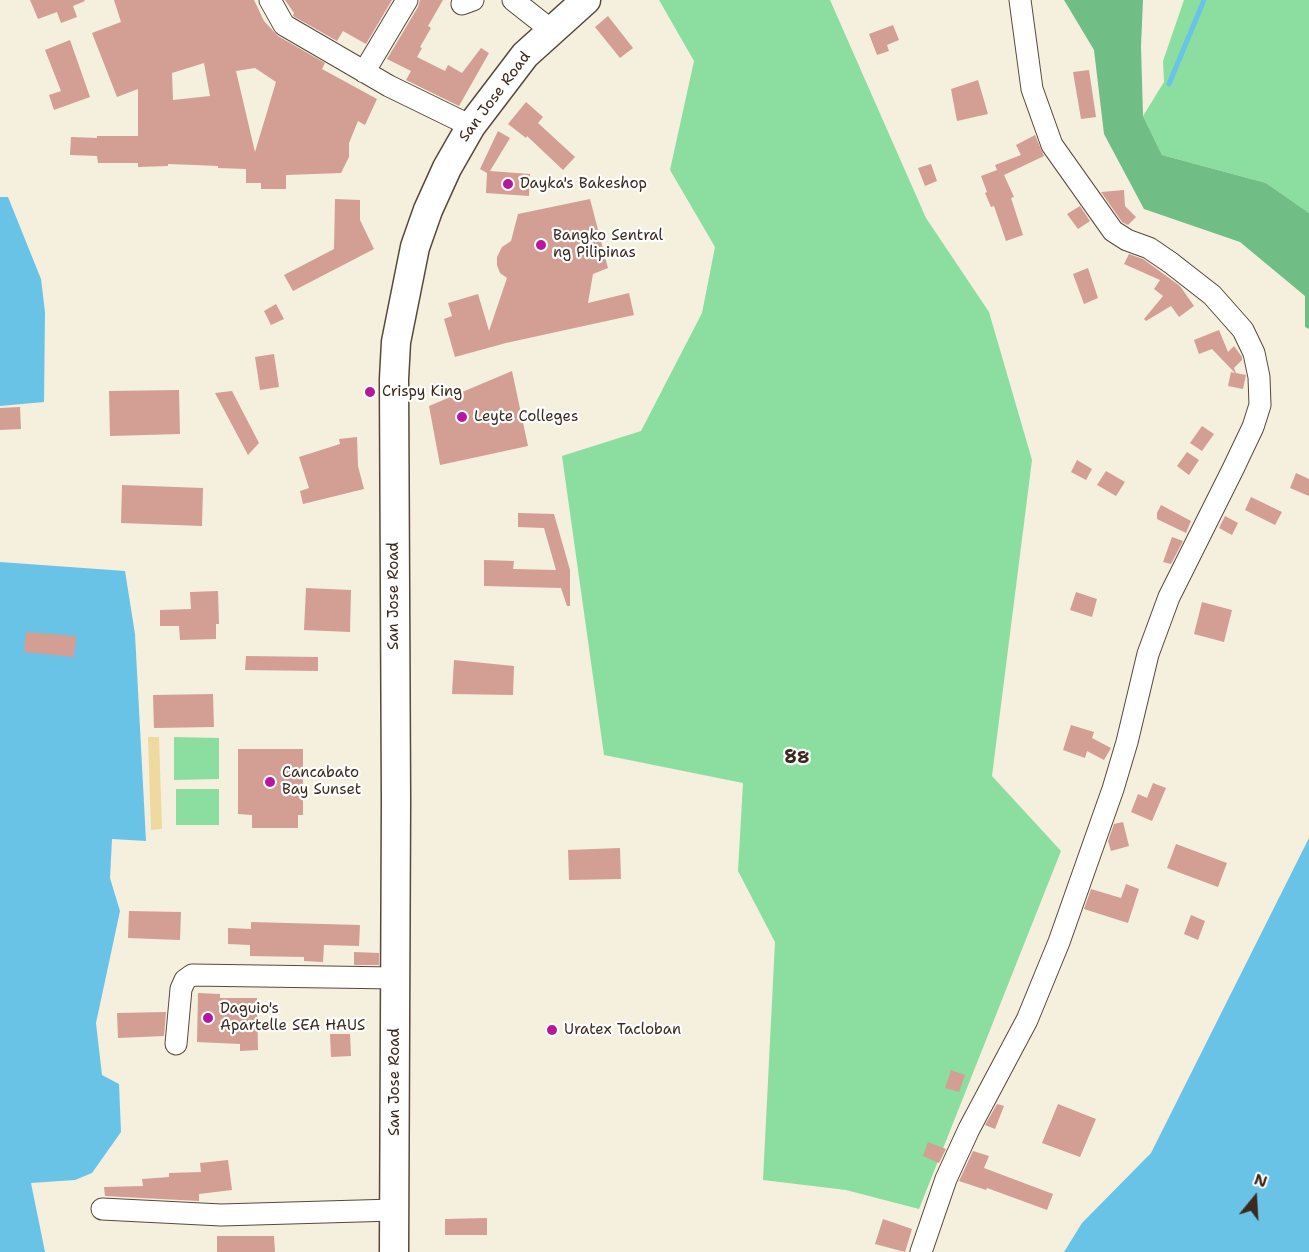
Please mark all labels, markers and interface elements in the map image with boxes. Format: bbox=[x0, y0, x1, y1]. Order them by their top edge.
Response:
street label: San Jose Road bbox=[455, 48, 535, 146]
place label: Dayka's Bakeshop bbox=[520, 175, 647, 193]
marker: Dayka's Bakeshop bbox=[501, 177, 515, 191]
place label: Bangko Sentral ng Pilipinas bbox=[553, 227, 663, 262]
marker: Bangko Sentral ng Pilipinas bbox=[534, 238, 548, 252]
place label: Crispy King bbox=[382, 383, 462, 401]
marker: Crispy King bbox=[363, 385, 377, 399]
place label: Leyte Colleges bbox=[474, 408, 578, 426]
marker: Leyte Colleges bbox=[455, 410, 469, 424]
street label: San Jose Road bbox=[385, 542, 403, 650]
district label: 88 bbox=[784, 747, 810, 769]
place label: Cancabato Bay Sunset bbox=[282, 764, 361, 799]
marker: Cancabato Bay Sunset bbox=[263, 775, 277, 789]
place label: Daguio's Apartelle SEA HAUS bbox=[220, 1000, 365, 1035]
marker: Daguio's Apartelle SEA HAUS bbox=[201, 1011, 215, 1025]
place label: Uratex Tacloban bbox=[564, 1021, 681, 1039]
marker: Uratex Tacloban bbox=[545, 1023, 559, 1037]
street label: San Jose Road bbox=[386, 1028, 404, 1136]
north arrow bbox=[1225, 1168, 1285, 1228]
text: N bbox=[1251, 1168, 1270, 1192]

